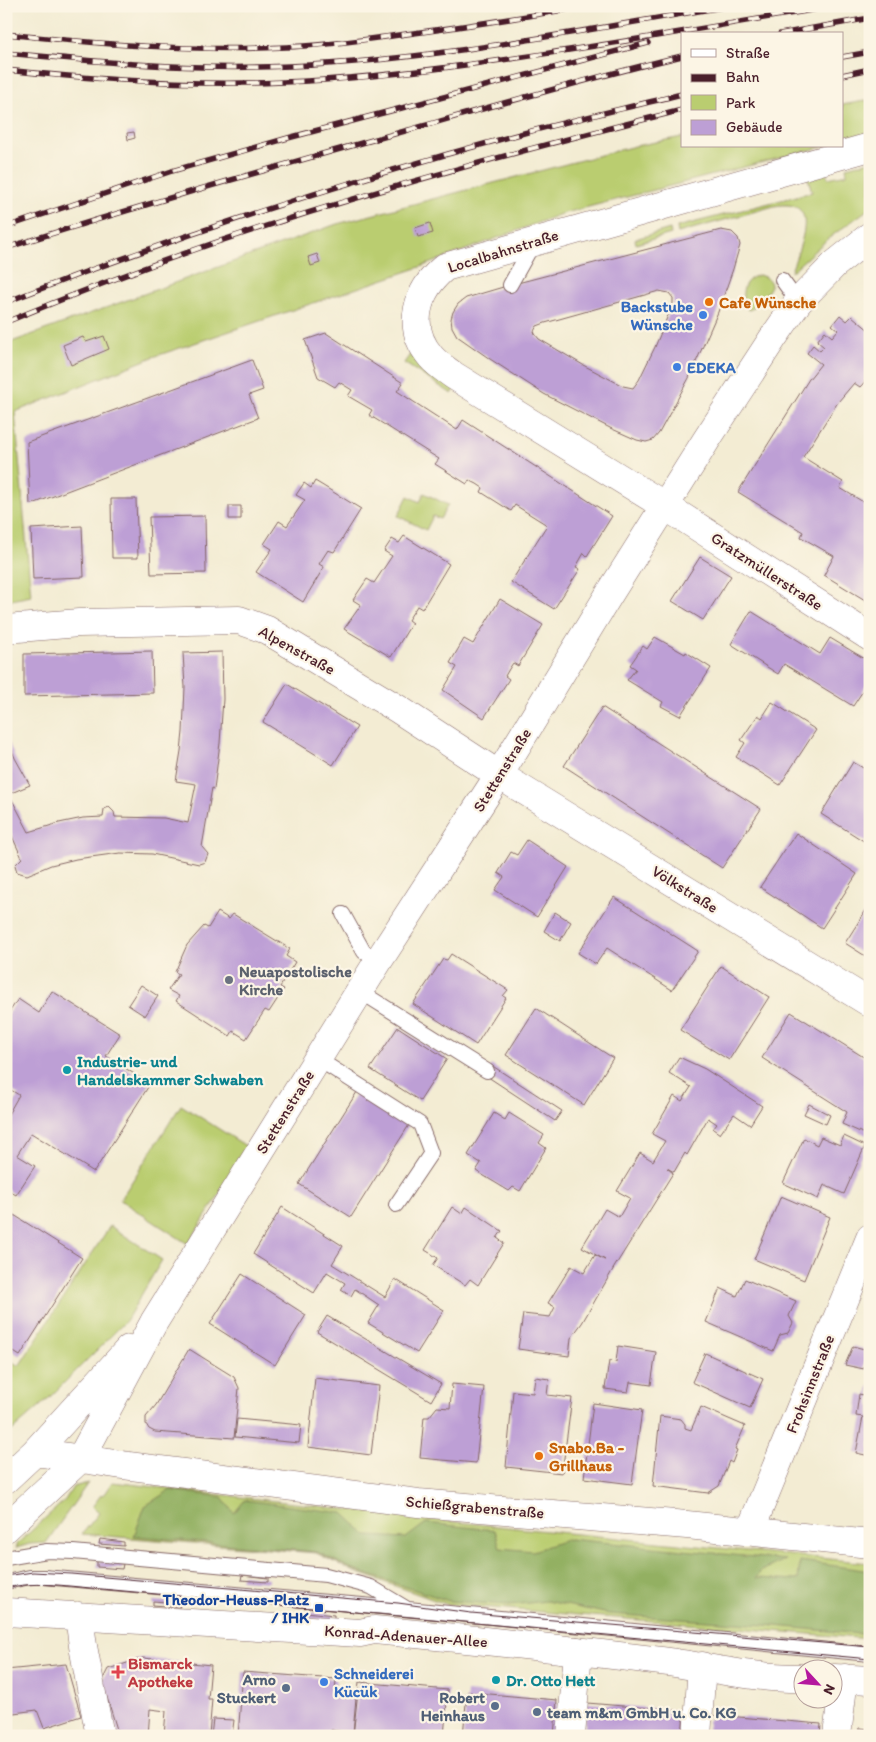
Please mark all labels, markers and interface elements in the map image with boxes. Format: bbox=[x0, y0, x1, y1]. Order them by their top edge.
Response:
legend bbox=[681, 32, 844, 148]
text: Straße bbox=[726, 44, 770, 62]
text: Bahn bbox=[726, 68, 760, 86]
text: Park bbox=[726, 94, 756, 112]
text: Gebäude bbox=[726, 118, 783, 136]
street label: Localbahnstraße bbox=[445, 225, 561, 277]
place label: Cafe Wünsche bbox=[719, 293, 817, 312]
marker: Cafe Wünsche bbox=[703, 296, 715, 308]
place label: Backstube Wünsche bbox=[621, 297, 693, 334]
marker: Backstube Wünsche bbox=[697, 309, 709, 321]
place label: EDEKA bbox=[687, 358, 736, 377]
marker: EDEKA bbox=[671, 361, 683, 373]
street label: Gratzmüllerstraße bbox=[708, 528, 827, 614]
street label: Alpenstraße bbox=[256, 621, 339, 679]
street label: Stettenstraße bbox=[469, 725, 535, 815]
street label: Völkstraße bbox=[648, 861, 722, 917]
place label: Neuapostolische Kirche bbox=[239, 962, 352, 999]
marker: Neuapostolische Kirche bbox=[223, 974, 235, 986]
place label: Industrie- und Handelskammer Schwaben bbox=[77, 1052, 264, 1089]
marker: Industrie- und Handelskammer Schwaben bbox=[61, 1064, 73, 1076]
street label: Stettenstraße bbox=[252, 1067, 318, 1157]
street label: Frohsinnstraße bbox=[782, 1332, 838, 1436]
place label: Snabo.Ba - Grillhaus bbox=[549, 1438, 625, 1475]
marker: Snabo.Ba - Grillhaus bbox=[533, 1450, 545, 1462]
street label: Schießgrabenstraße bbox=[405, 1491, 545, 1523]
place label: Theodor-Heuss-Platz / IHK bbox=[162, 1590, 310, 1627]
marker: Theodor-Heuss-Platz / IHK bbox=[313, 1602, 325, 1614]
street label: Konrad-Adenauer-Allee bbox=[324, 1621, 488, 1651]
place label: Bismarck Apotheke bbox=[127, 1654, 193, 1692]
north arrow bbox=[794, 1660, 844, 1710]
place label: Schneiderei Kücük bbox=[334, 1664, 414, 1701]
marker: Bismarck Apotheke bbox=[112, 1666, 124, 1678]
place label: Arno Stuckert bbox=[217, 1670, 276, 1707]
place label: Dr. Otto Hett bbox=[506, 1671, 596, 1690]
marker: Dr. Otto Hett bbox=[490, 1674, 502, 1686]
marker: Schneiderei Kücük bbox=[318, 1676, 330, 1688]
marker: Arno Stuckert bbox=[280, 1682, 292, 1694]
text: N bbox=[820, 1682, 839, 1697]
place label: Robert Heinhaus bbox=[421, 1688, 485, 1725]
marker: Robert Heinhaus bbox=[489, 1700, 501, 1712]
place label: team m&m GmbH u. Co. KG bbox=[547, 1703, 736, 1722]
marker: team m&m GmbH u. Co. KG bbox=[531, 1706, 543, 1718]

